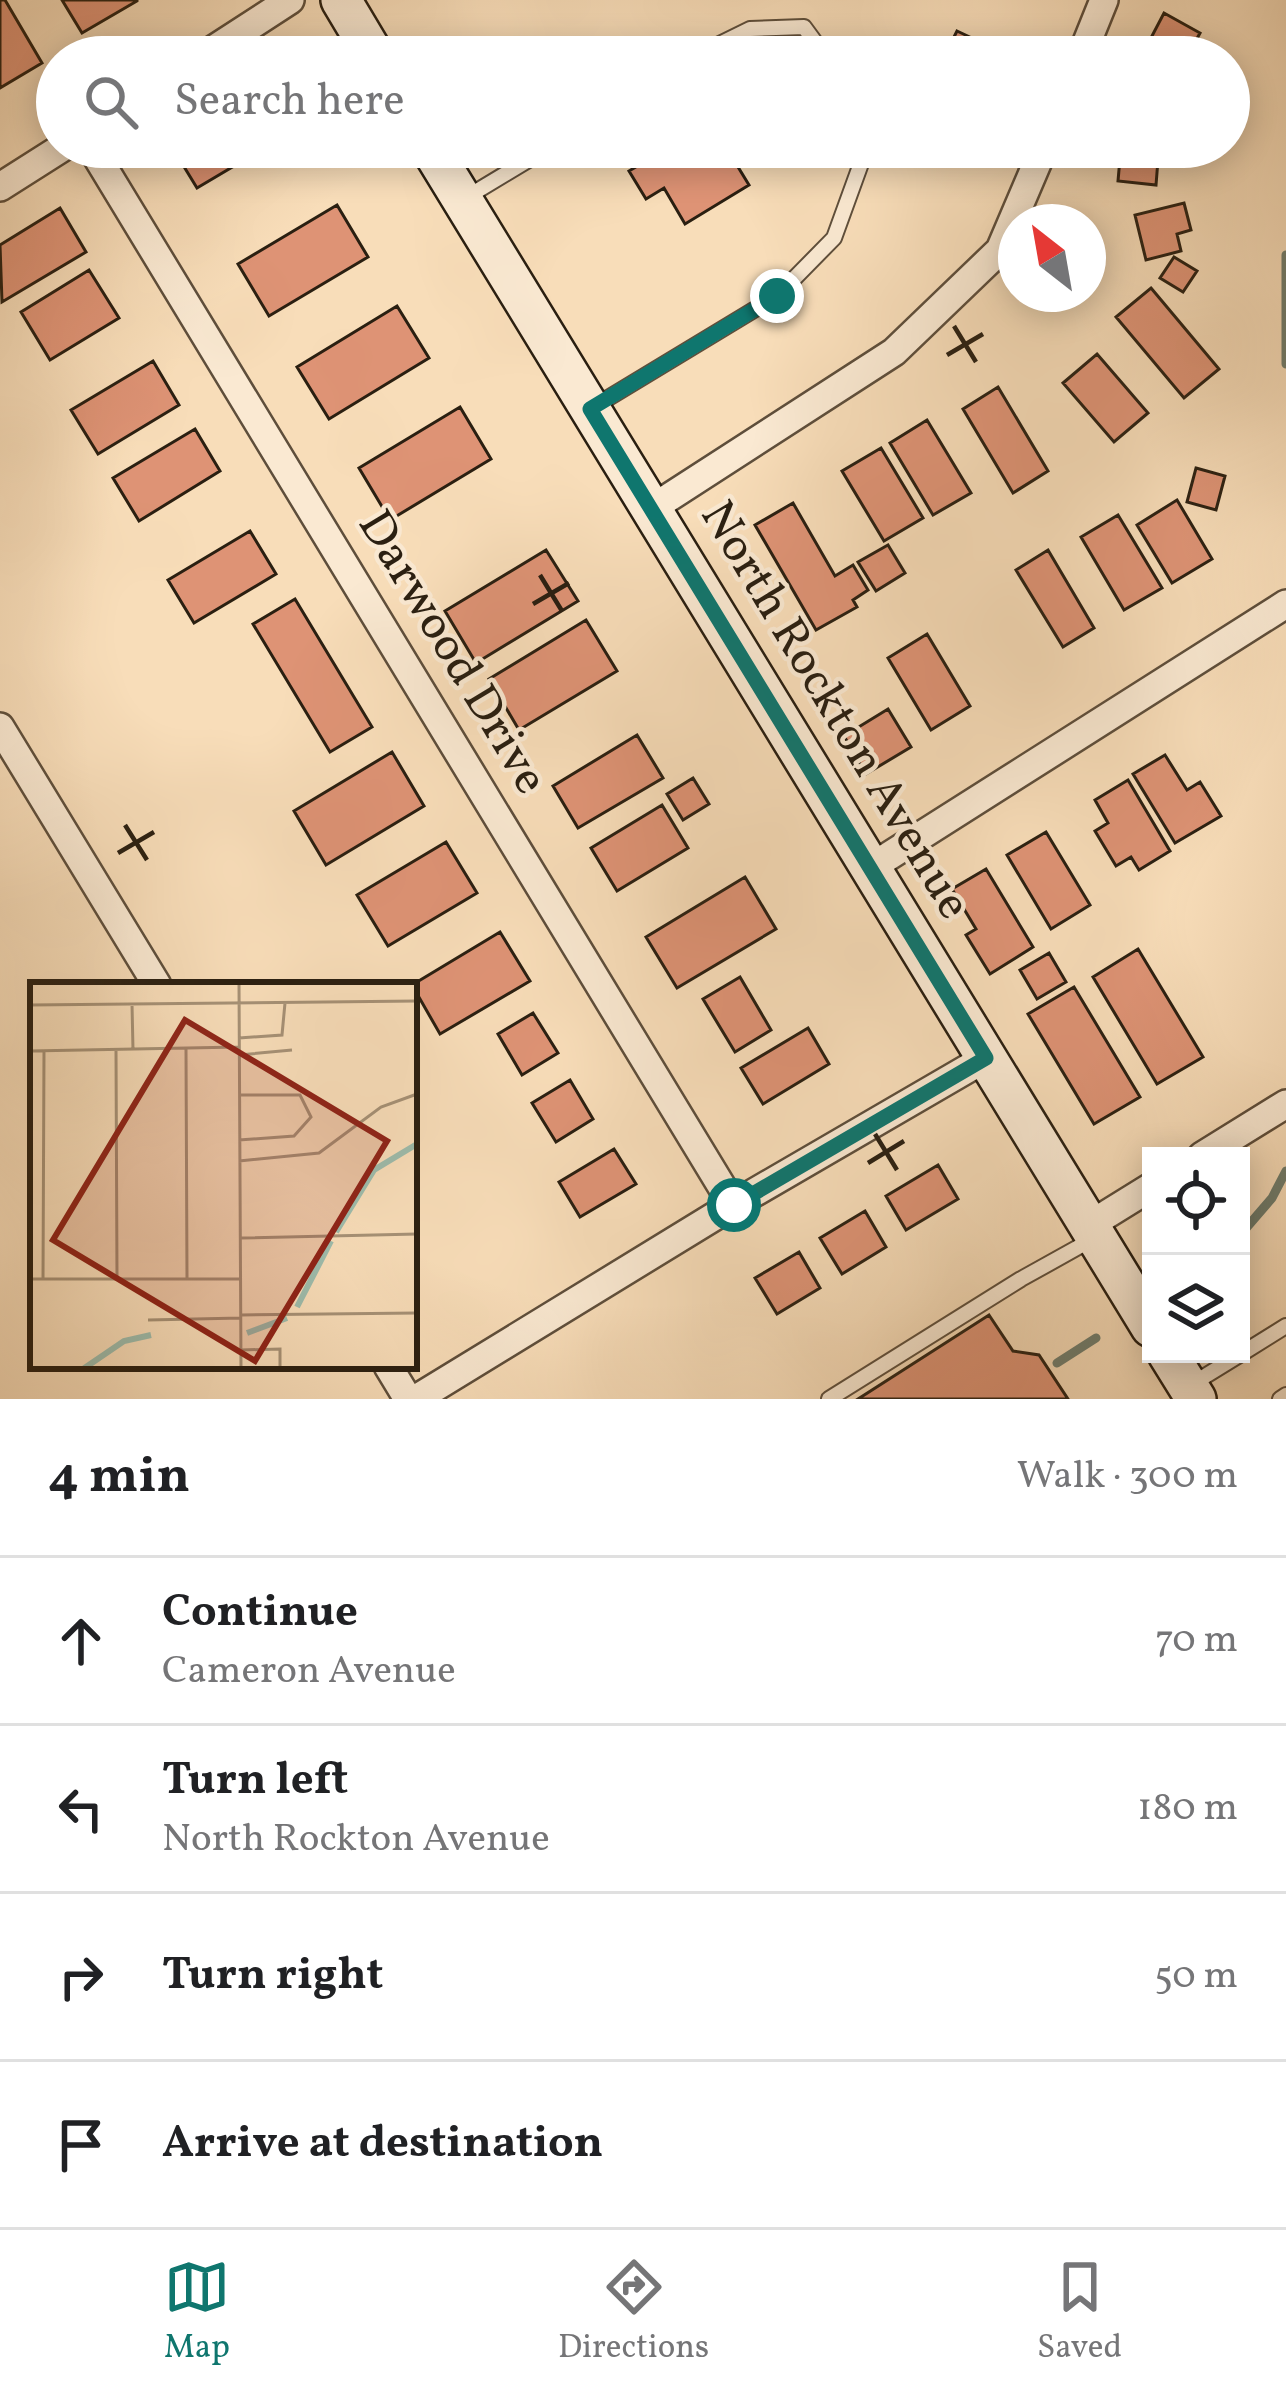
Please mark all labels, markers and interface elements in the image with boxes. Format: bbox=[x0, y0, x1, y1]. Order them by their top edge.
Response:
search box bbox=[36, 36, 1250, 168]
icon: search bbox=[78, 69, 144, 135]
text: Search here bbox=[174, 71, 405, 134]
north arrow bbox=[998, 204, 1106, 312]
route end bbox=[750, 269, 804, 323]
street label: North Rockton Avenue bbox=[682, 489, 986, 933]
street label: Darwood Drive bbox=[340, 498, 562, 808]
inset map bbox=[30, 982, 417, 1369]
map controls bbox=[1142, 1147, 1250, 1363]
button: locate bbox=[1142, 1147, 1250, 1255]
route start bbox=[707, 1178, 761, 1232]
button: layers bbox=[1142, 1255, 1250, 1363]
text: 4 min bbox=[48, 1442, 190, 1513]
text: Walk · 300 m bbox=[1017, 1450, 1238, 1504]
text: Continue bbox=[162, 1582, 358, 1645]
icon: ahead bbox=[48, 1608, 114, 1674]
text: 70 m bbox=[1155, 1614, 1238, 1668]
text: Cameron Avenue bbox=[162, 1645, 456, 1699]
text: Turn left bbox=[162, 1750, 348, 1813]
icon: left bbox=[48, 1776, 114, 1842]
text: 180 m bbox=[1137, 1782, 1238, 1836]
text: North Rockton Avenue bbox=[162, 1813, 550, 1867]
icon: right bbox=[48, 1944, 114, 2010]
text: Turn right bbox=[162, 1945, 383, 2008]
text: 50 m bbox=[1154, 1950, 1238, 2004]
icon: arrive bbox=[48, 2112, 114, 2178]
text: Arrive at destination bbox=[162, 2113, 603, 2176]
tab: Map bbox=[164, 2254, 230, 2372]
tab: Directions bbox=[558, 2254, 709, 2372]
tab: Saved bbox=[1037, 2254, 1122, 2372]

